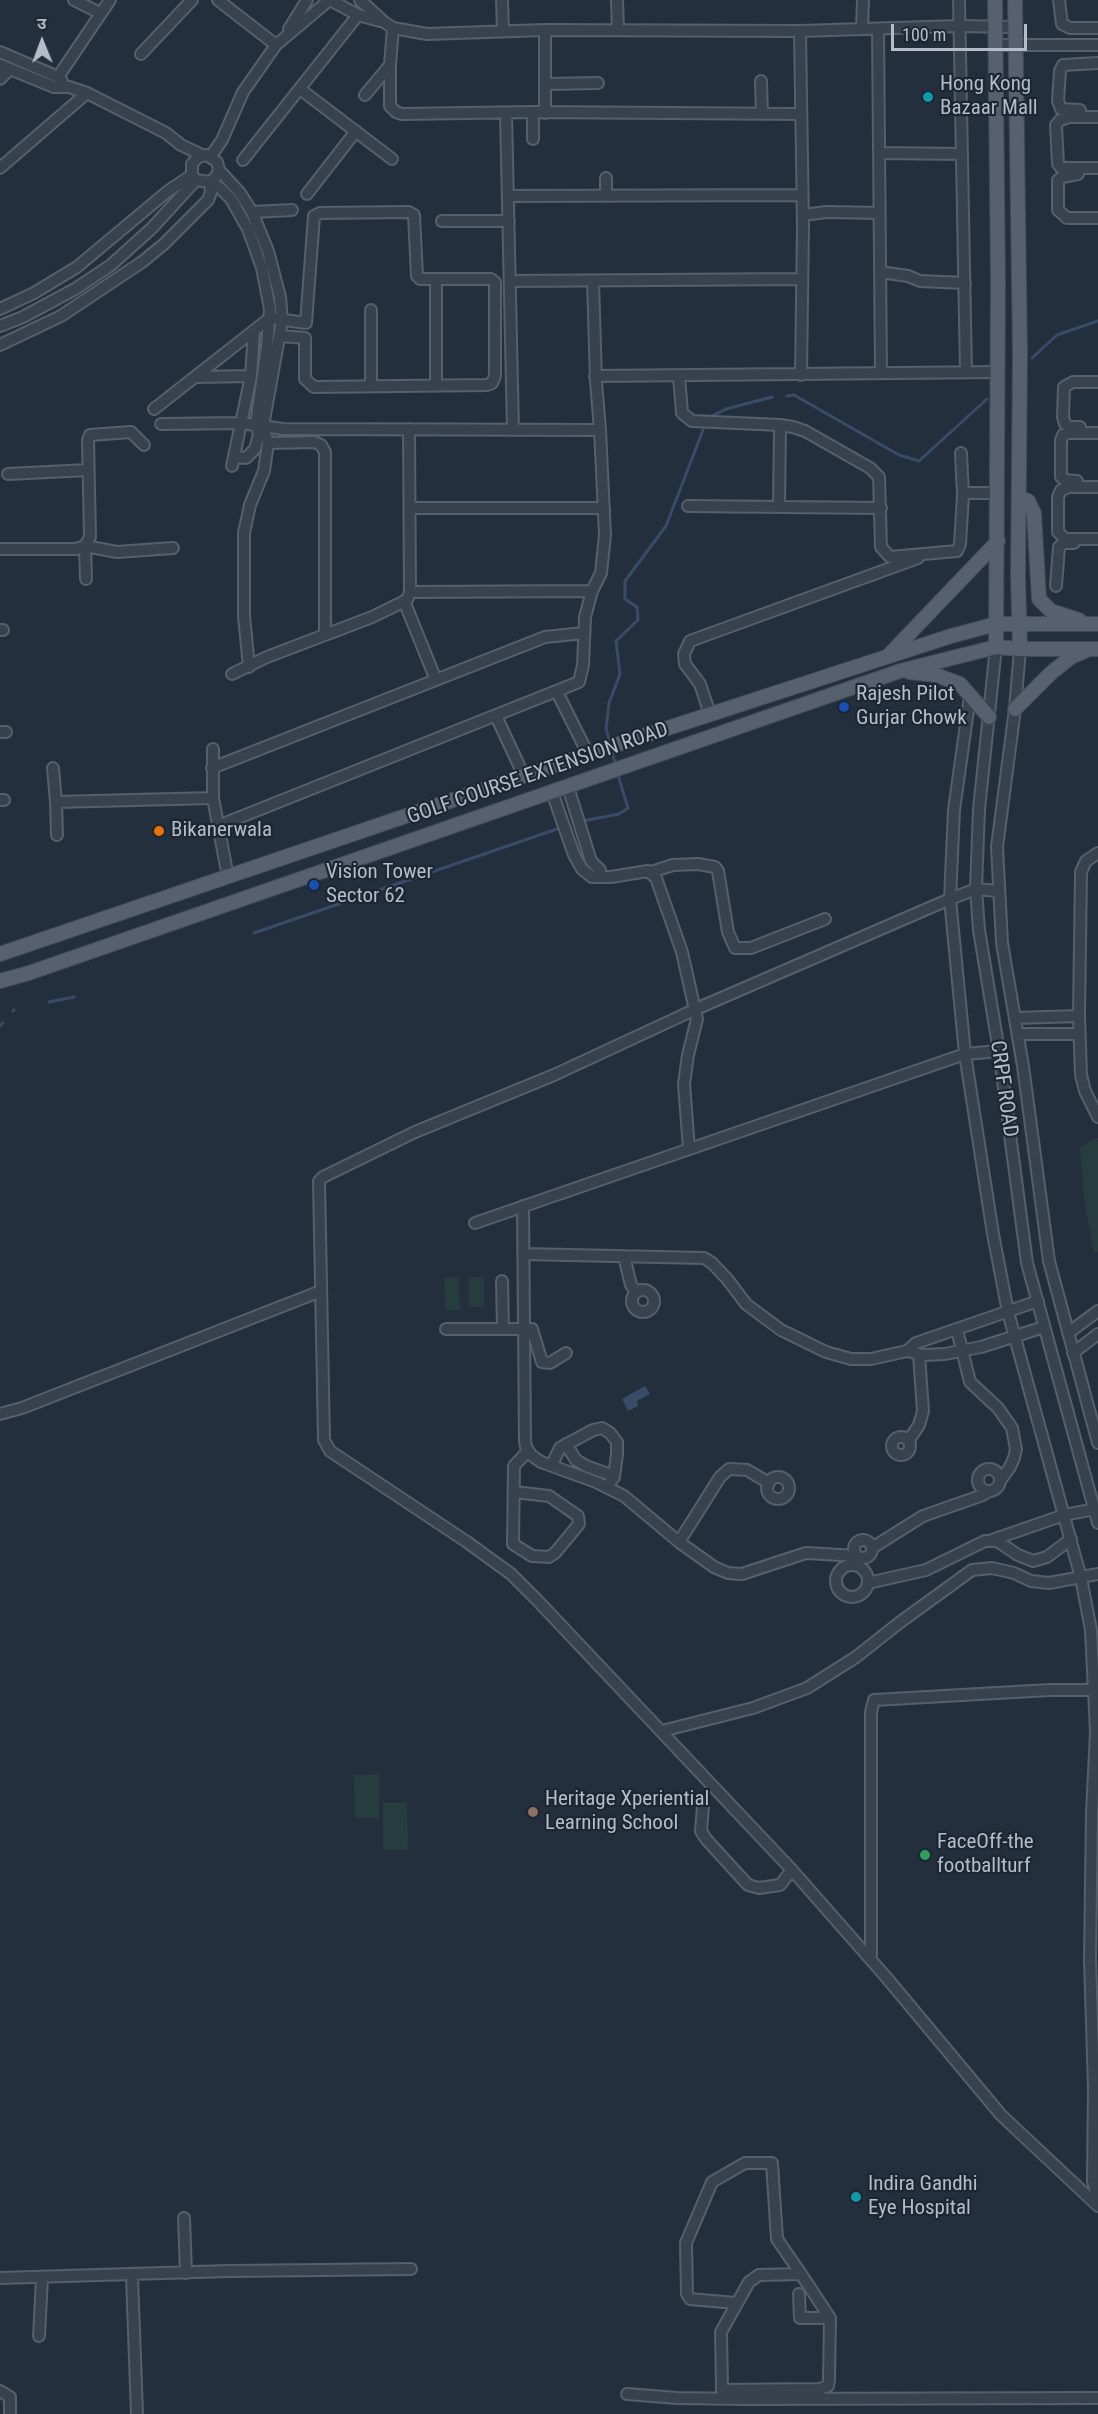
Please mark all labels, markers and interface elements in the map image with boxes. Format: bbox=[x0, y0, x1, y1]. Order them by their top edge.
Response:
north arrow bbox=[12, 12, 72, 72]
scale bar bbox=[894, 12, 1030, 50]
text: उ bbox=[37, 14, 47, 33]
text: 100 m bbox=[902, 24, 946, 45]
place label: Hong Kong Bazaar Mall bbox=[940, 72, 1038, 122]
marker: Hong Kong Bazaar Mall bbox=[921, 90, 935, 104]
place label: Rajesh Pilot Gurjar Chowk bbox=[856, 682, 967, 732]
marker: Rajesh Pilot Gurjar Chowk bbox=[837, 700, 851, 714]
street label: GOLF COURSE EXTENSION ROAD bbox=[404, 717, 672, 831]
place label: Bikanerwala bbox=[171, 818, 272, 844]
marker: Bikanerwala bbox=[152, 824, 166, 838]
place label: Vision Tower Sector 62 bbox=[326, 860, 433, 910]
marker: Vision Tower Sector 62 bbox=[307, 878, 321, 892]
street label: CRPF ROAD bbox=[984, 1039, 1022, 1139]
place label: Heritage Xperiential Learning School bbox=[545, 1787, 709, 1837]
marker: Heritage Xperiential Learning School bbox=[526, 1805, 540, 1819]
place label: FaceOff-the footballturf bbox=[937, 1830, 1034, 1880]
marker: FaceOff-the footballturf bbox=[918, 1848, 932, 1862]
place label: Indira Gandhi Eye Hospital bbox=[868, 2172, 978, 2222]
marker: Indira Gandhi Eye Hospital bbox=[849, 2190, 863, 2204]

